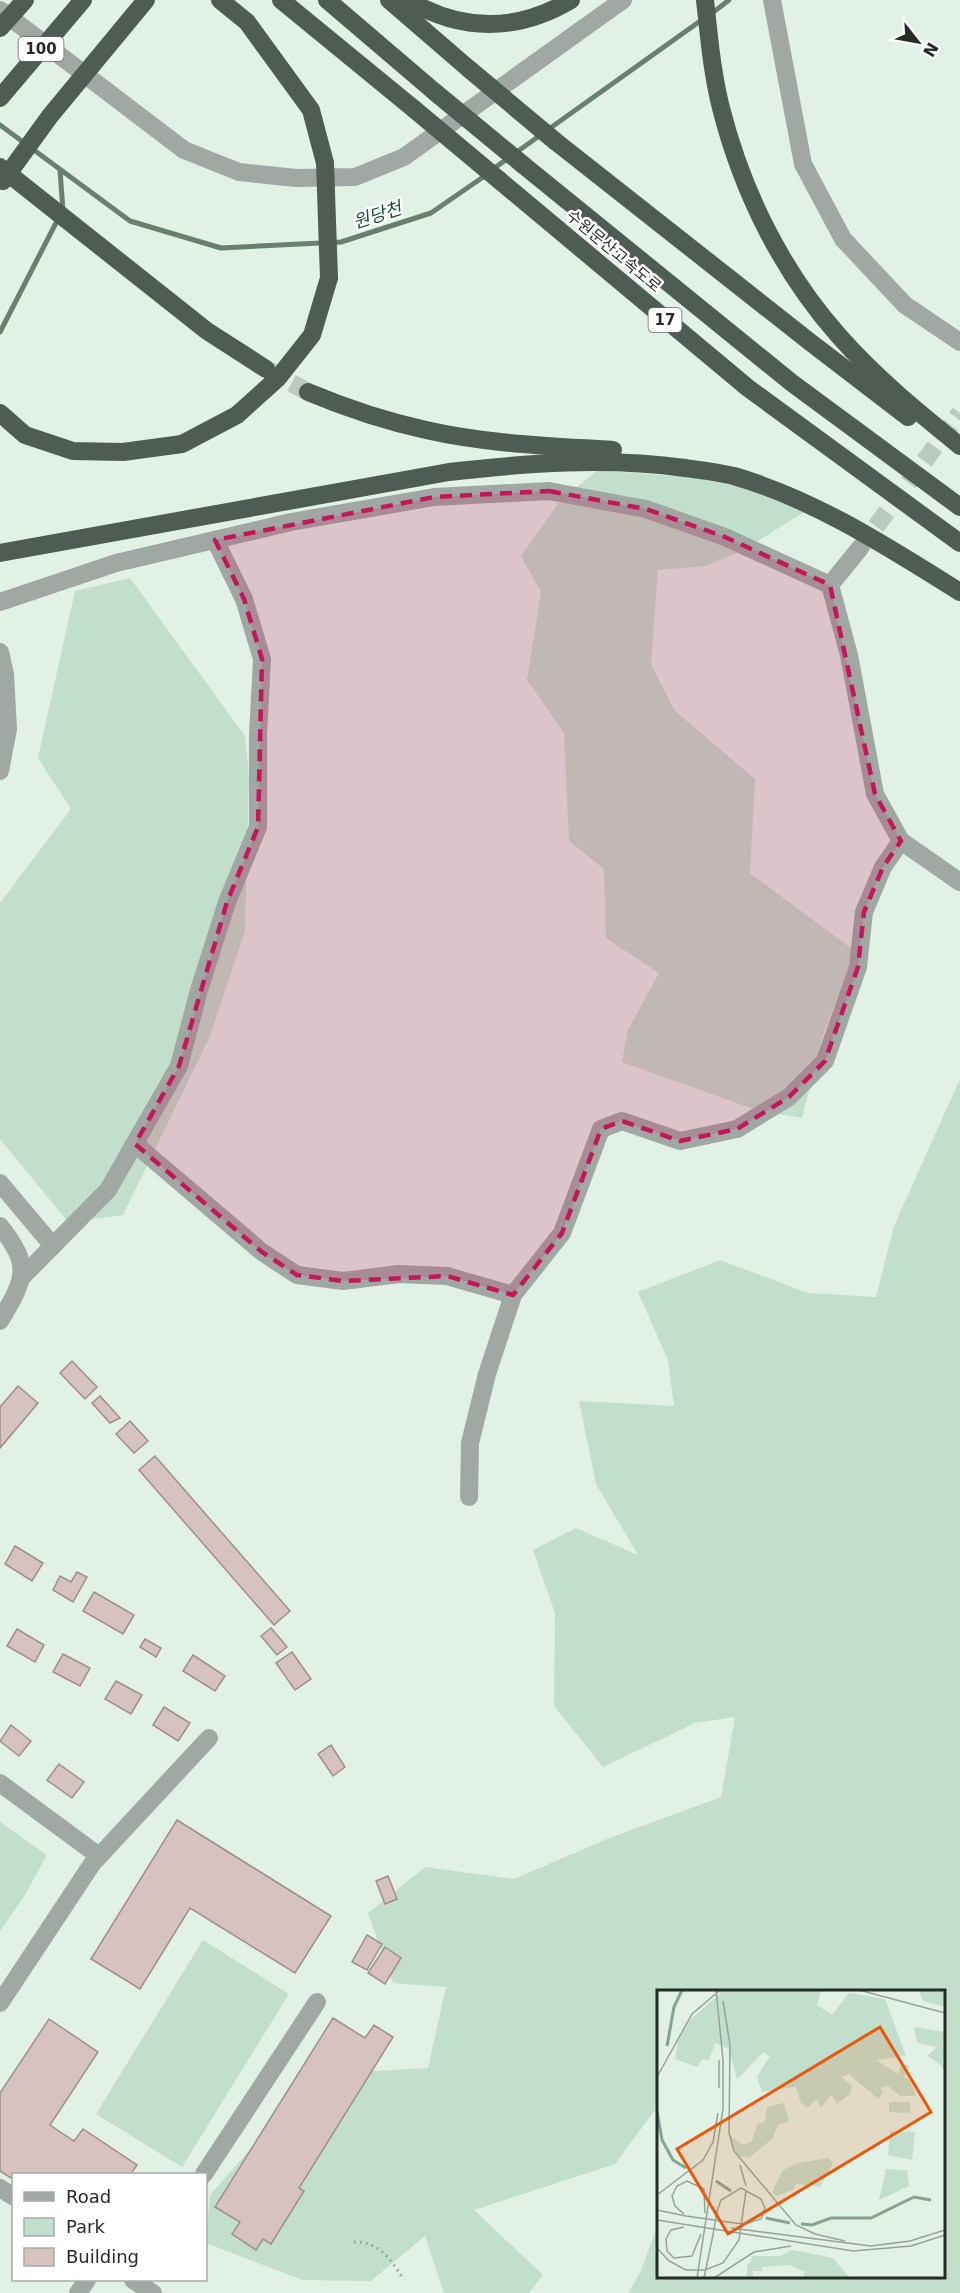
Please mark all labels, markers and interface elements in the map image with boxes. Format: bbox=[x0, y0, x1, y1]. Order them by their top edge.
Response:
north arrow bbox=[888, 12, 948, 72]
road number: 100 bbox=[18, 37, 63, 61]
text: N bbox=[919, 39, 942, 60]
water label: 원당천 bbox=[350, 197, 406, 233]
street label: 수원문산고속도로 bbox=[563, 206, 665, 296]
road number: 17 bbox=[648, 308, 682, 332]
inset map bbox=[657, 1990, 945, 2278]
legend bbox=[12, 2173, 207, 2281]
text: Road bbox=[66, 2186, 111, 2207]
text: Park bbox=[66, 2216, 105, 2237]
text: Building bbox=[66, 2246, 139, 2267]

